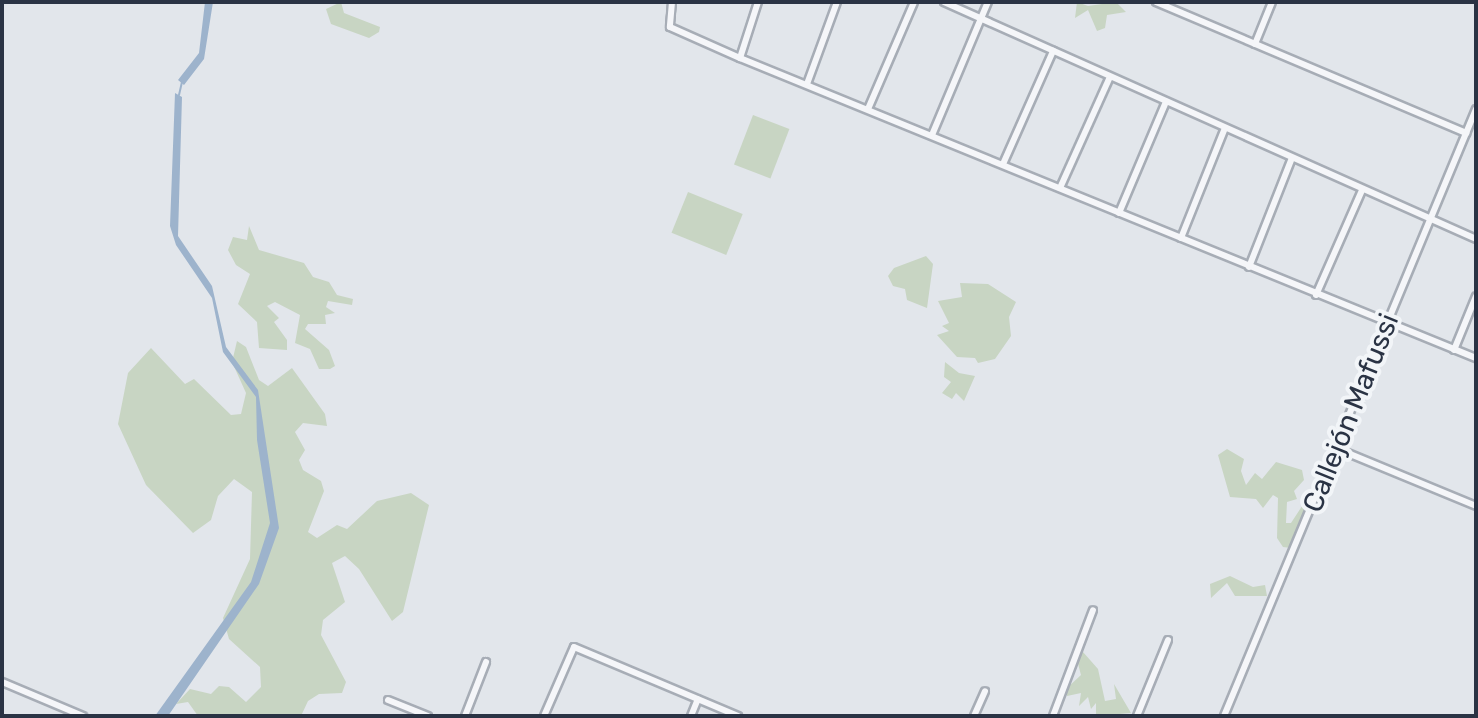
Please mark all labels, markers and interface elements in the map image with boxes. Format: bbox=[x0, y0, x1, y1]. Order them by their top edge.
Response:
street label: Callejón Mafussi bbox=[1296, 309, 1406, 517]

